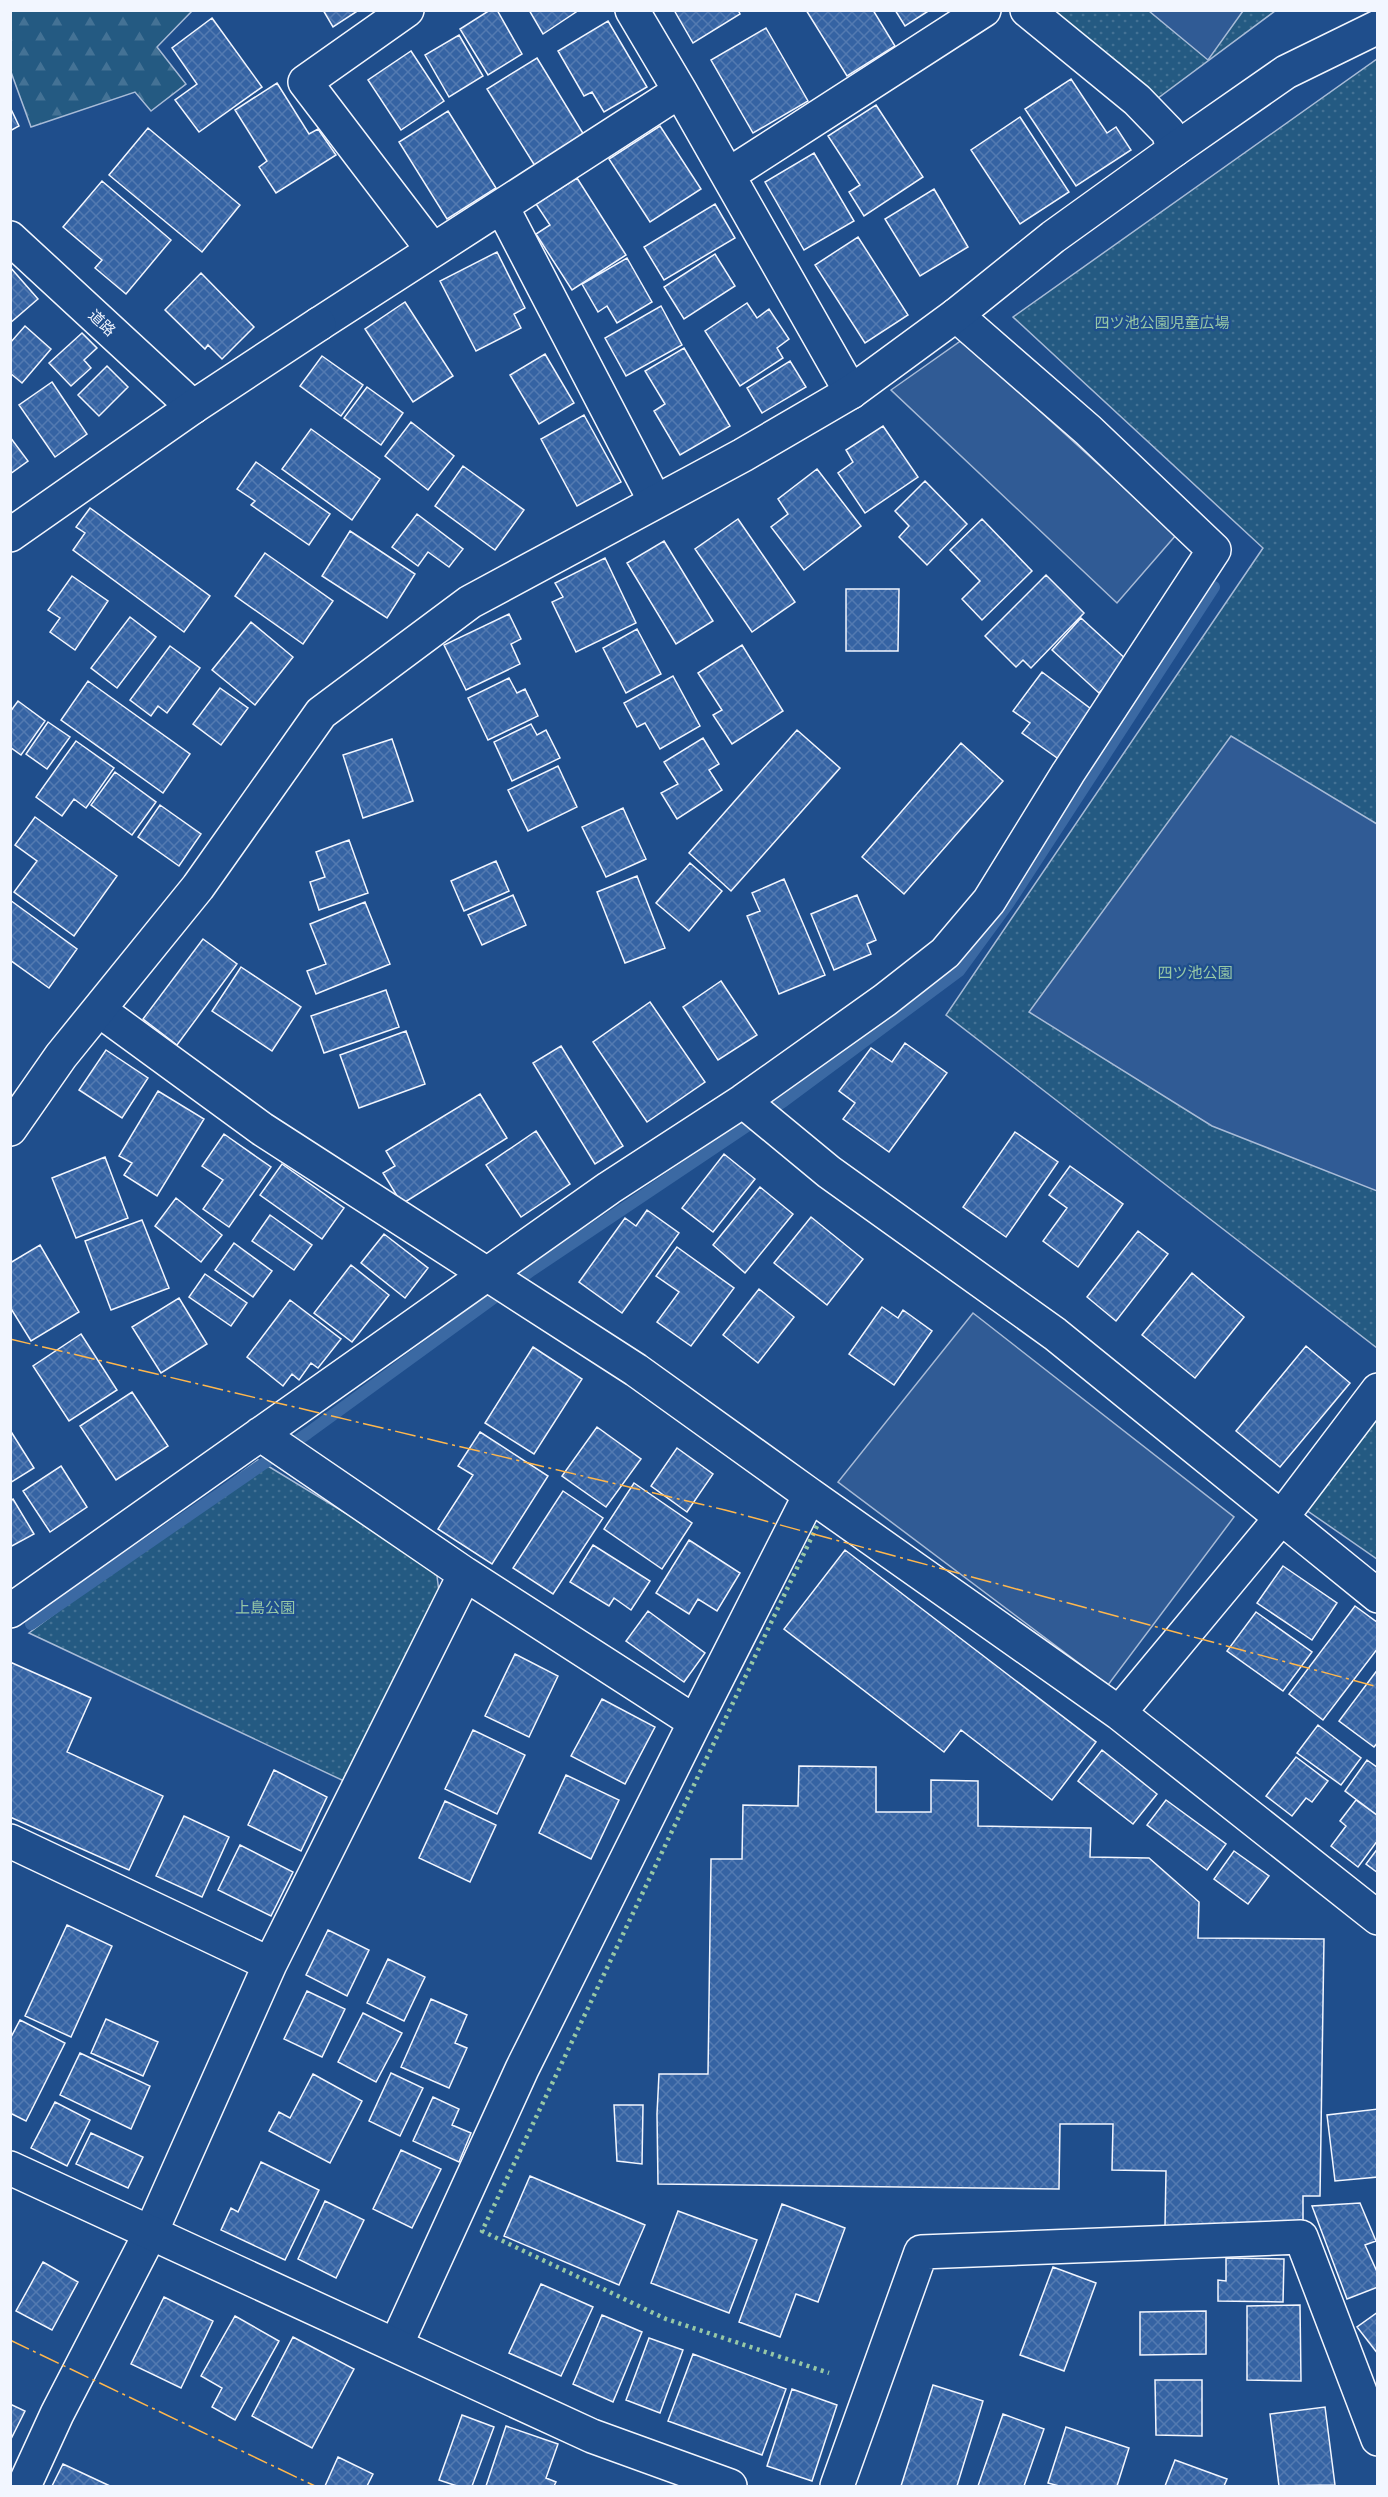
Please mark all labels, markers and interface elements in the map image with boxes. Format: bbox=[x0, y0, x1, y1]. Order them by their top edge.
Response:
street label: 道路 bbox=[85, 306, 119, 340]
park label: 四ツ池公園児童広場 bbox=[1094, 314, 1230, 332]
park label: 四ツ池公園 bbox=[1157, 964, 1233, 982]
park label: 上島公園 bbox=[235, 1599, 295, 1617]

